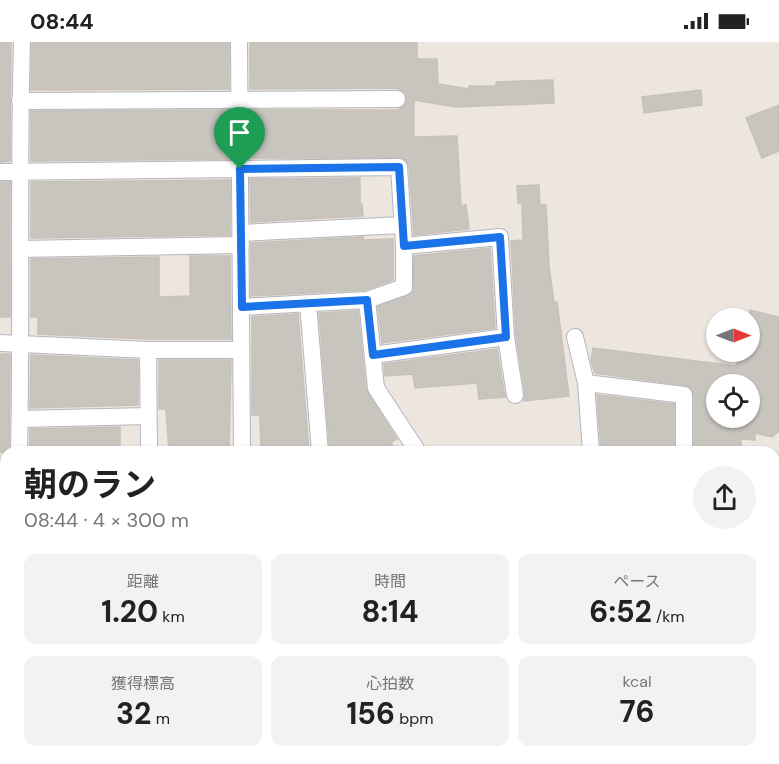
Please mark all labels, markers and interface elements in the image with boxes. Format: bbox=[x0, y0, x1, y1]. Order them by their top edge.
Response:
text: 08:44 bbox=[30, 7, 94, 36]
pin bbox=[214, 107, 265, 169]
icon: arrive bbox=[223, 116, 256, 149]
north arrow bbox=[706, 308, 760, 362]
map controls bbox=[706, 308, 760, 428]
button: locate bbox=[706, 374, 760, 428]
text: 朝のラン bbox=[24, 463, 156, 506]
button: share bbox=[693, 466, 756, 529]
text: 08:44 · 4 × 300 m bbox=[24, 507, 189, 533]
text: 距離 bbox=[127, 571, 159, 592]
text: 時間 bbox=[374, 571, 406, 592]
text: ペース bbox=[613, 571, 661, 592]
text: 1.20 bbox=[101, 592, 158, 631]
text: 8:14 bbox=[361, 592, 419, 631]
text: 6:52 bbox=[589, 592, 652, 631]
text: km bbox=[158, 606, 185, 627]
text: /km bbox=[652, 606, 685, 627]
text: kcal bbox=[623, 671, 651, 692]
text: 獲得標高 bbox=[111, 673, 175, 694]
text: 心拍数 bbox=[366, 673, 414, 694]
text: 76 bbox=[620, 692, 654, 731]
text: 32 bbox=[116, 694, 151, 733]
text: 156 bbox=[346, 694, 395, 733]
text: m bbox=[151, 708, 170, 729]
text: bpm bbox=[395, 708, 434, 729]

